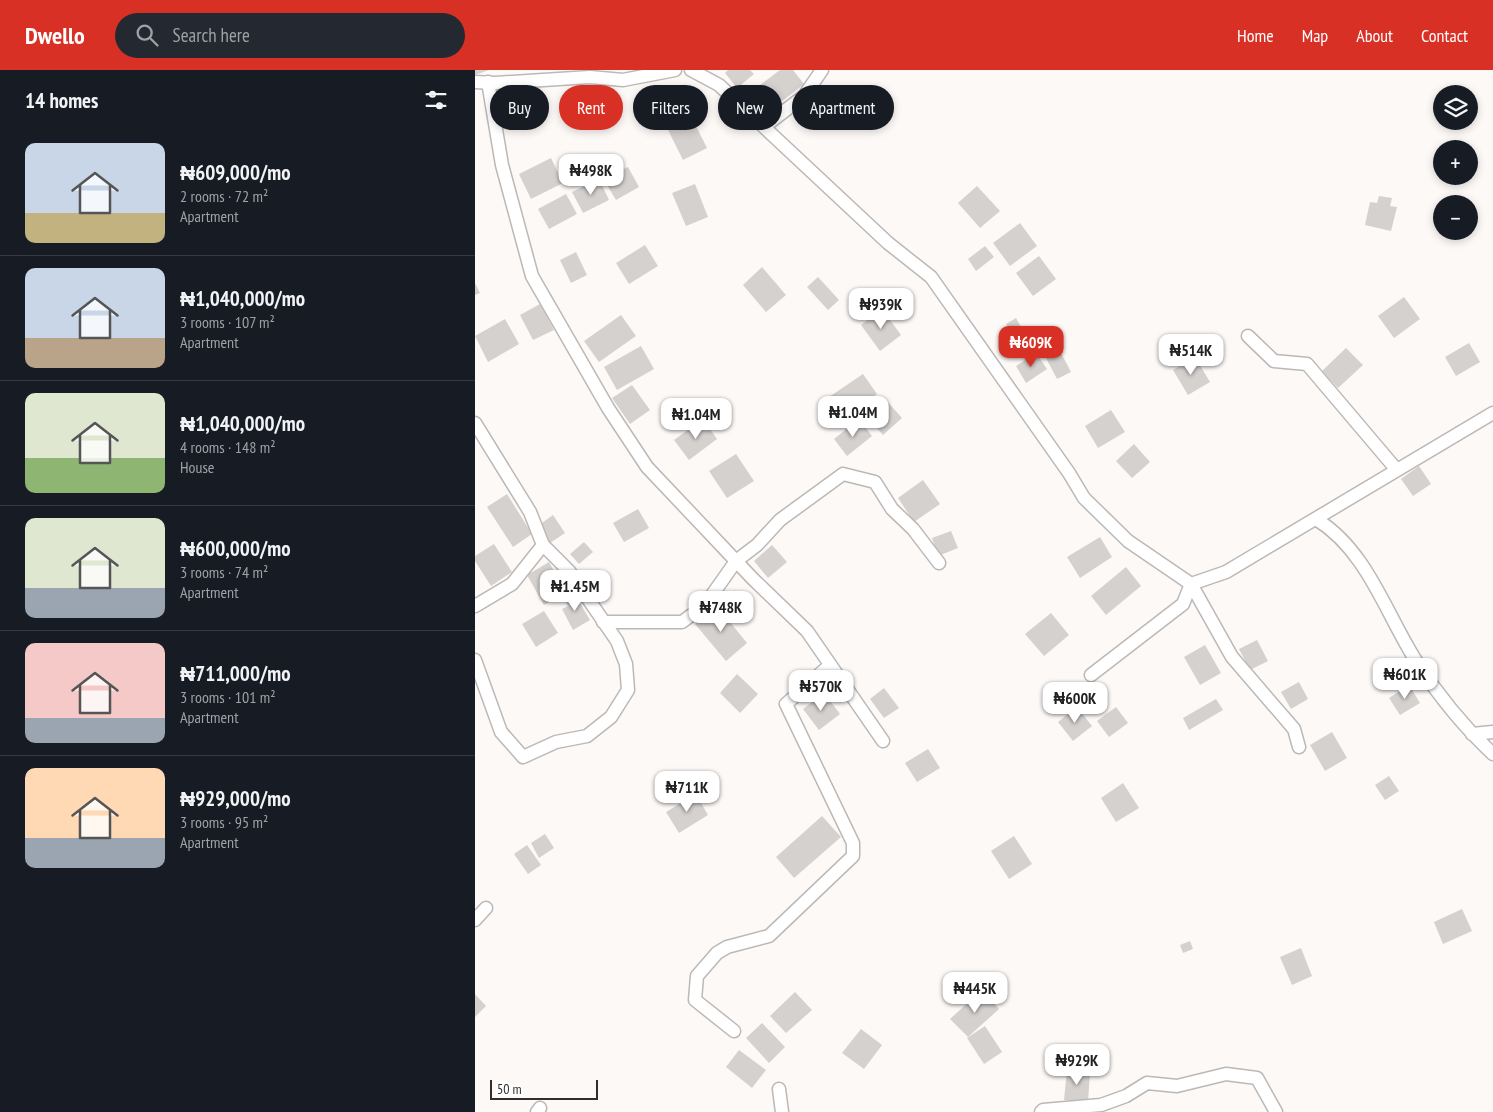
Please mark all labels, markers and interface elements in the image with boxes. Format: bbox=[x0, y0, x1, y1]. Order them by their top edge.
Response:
search box bbox=[115, 13, 465, 58]
text: Dwello bbox=[25, 20, 85, 51]
icon: search bbox=[133, 21, 161, 49]
text: Search here bbox=[173, 23, 250, 47]
text: Home bbox=[1237, 24, 1274, 47]
text: Map bbox=[1302, 24, 1328, 47]
text: About bbox=[1356, 24, 1393, 47]
text: Contact bbox=[1421, 24, 1468, 47]
chip: Buy bbox=[490, 85, 549, 130]
chip: Rent bbox=[559, 85, 623, 130]
chip: Filters bbox=[633, 85, 708, 130]
chip: New bbox=[718, 85, 782, 130]
chip: Apartment bbox=[792, 85, 894, 130]
map controls bbox=[1433, 85, 1478, 240]
button: layers bbox=[1433, 85, 1478, 130]
icon: filters bbox=[422, 86, 450, 114]
text: 14 homes bbox=[25, 87, 98, 114]
button: + bbox=[1433, 140, 1478, 185]
pin: ₦498K bbox=[556, 154, 626, 196]
text: ₦609,000/mo bbox=[180, 159, 291, 186]
text: ₦498K bbox=[570, 160, 612, 180]
icon: home bbox=[65, 163, 125, 223]
text: 2 rooms · 72 m² bbox=[180, 186, 268, 206]
button: − bbox=[1433, 195, 1478, 240]
text: Apartment bbox=[180, 206, 239, 226]
text: ₦1,040,000/mo bbox=[180, 285, 305, 312]
icon: home bbox=[65, 288, 125, 348]
pin: ₦939K bbox=[846, 288, 916, 330]
text: ₦939K bbox=[860, 294, 902, 314]
text: 3 rooms · 107 m² bbox=[180, 312, 275, 332]
pin: ₦609K bbox=[996, 326, 1066, 368]
text: Apartment bbox=[180, 332, 239, 352]
text: ₦609K bbox=[1010, 332, 1052, 352]
pin: ₦514K bbox=[1156, 334, 1226, 376]
text: ₦514K bbox=[1170, 340, 1212, 360]
pin: ₦1.04M bbox=[812, 396, 894, 438]
pin: ₦1.04M bbox=[655, 398, 737, 440]
text: ₦1.04M bbox=[829, 402, 877, 422]
text: ₦1.04M bbox=[672, 404, 720, 424]
text: ₦1,040,000/mo bbox=[180, 410, 305, 437]
icon: home bbox=[65, 413, 125, 473]
text: 4 rooms · 148 m² bbox=[180, 437, 276, 457]
text: House bbox=[180, 457, 214, 477]
text: ₦600,000/mo bbox=[180, 535, 291, 562]
icon: home bbox=[65, 538, 125, 598]
text: 3 rooms · 74 m² bbox=[180, 562, 268, 582]
pin: ₦1.45M bbox=[534, 570, 616, 612]
text: ₦1.45M bbox=[551, 576, 599, 596]
text: Apartment bbox=[180, 582, 239, 602]
pin: ₦748K bbox=[686, 590, 756, 633]
text: ₦748K bbox=[700, 597, 742, 617]
pin: ₦601K bbox=[1370, 658, 1440, 700]
text: ₦711,000/mo bbox=[180, 660, 291, 687]
icon: home bbox=[65, 663, 125, 723]
text: ₦601K bbox=[1384, 664, 1426, 684]
pin: ₦570K bbox=[786, 670, 856, 712]
text: ₦570K bbox=[800, 676, 842, 696]
pin: ₦600K bbox=[1040, 682, 1110, 724]
text: 3 rooms · 101 m² bbox=[180, 687, 276, 707]
text: ₦600K bbox=[1054, 688, 1096, 708]
text: Apartment bbox=[180, 707, 239, 727]
pin: ₦711K bbox=[652, 770, 722, 813]
text: ₦711K bbox=[666, 777, 708, 797]
text: ₦929,000/mo bbox=[180, 785, 291, 812]
icon: home bbox=[65, 788, 125, 848]
text: 3 rooms · 95 m² bbox=[180, 812, 268, 832]
text: Apartment bbox=[180, 832, 239, 852]
pin: ₦445K bbox=[940, 972, 1010, 1014]
text: ₦445K bbox=[954, 978, 996, 998]
pin: ₦929K bbox=[1042, 1044, 1112, 1086]
text: ₦929K bbox=[1056, 1050, 1098, 1070]
scale bar bbox=[490, 1077, 597, 1100]
text: 50 m bbox=[497, 1080, 522, 1098]

